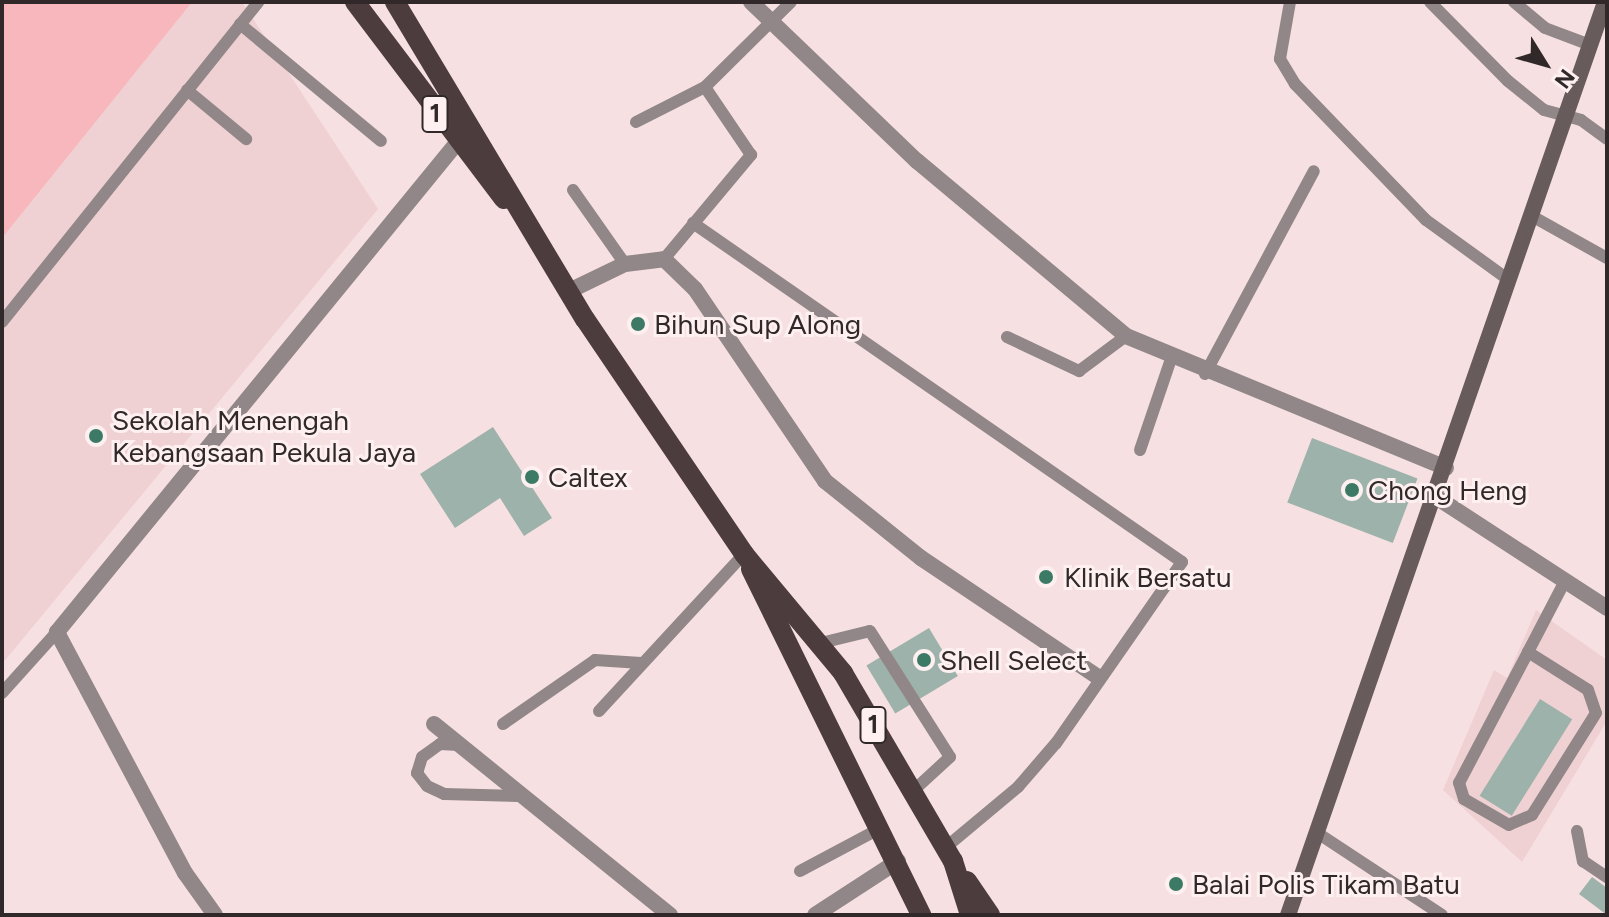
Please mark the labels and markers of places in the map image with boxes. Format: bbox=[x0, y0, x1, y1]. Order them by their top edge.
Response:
place label: Bihun Sup Along bbox=[654, 307, 861, 341]
marker: Bihun Sup Along bbox=[629, 315, 647, 333]
place label: Sekolah Menengah Kebangsaan Pekula Jaya bbox=[112, 403, 416, 469]
marker: Sekolah Menengah Kebangsaan Pekula Jaya bbox=[87, 427, 105, 445]
place label: Caltex bbox=[548, 460, 628, 494]
marker: Caltex bbox=[523, 468, 541, 486]
place label: Chong Heng bbox=[1368, 473, 1527, 507]
marker: Chong Heng bbox=[1343, 481, 1361, 499]
place label: Klinik Bersatu bbox=[1064, 560, 1232, 594]
marker: Klinik Bersatu bbox=[1035, 566, 1057, 588]
place label: Shell Select bbox=[940, 643, 1087, 677]
marker: Shell Select bbox=[915, 651, 933, 669]
place label: Balai Polis Tikam Batu bbox=[1192, 867, 1460, 901]
marker: Balai Polis Tikam Batu bbox=[1167, 875, 1185, 893]

